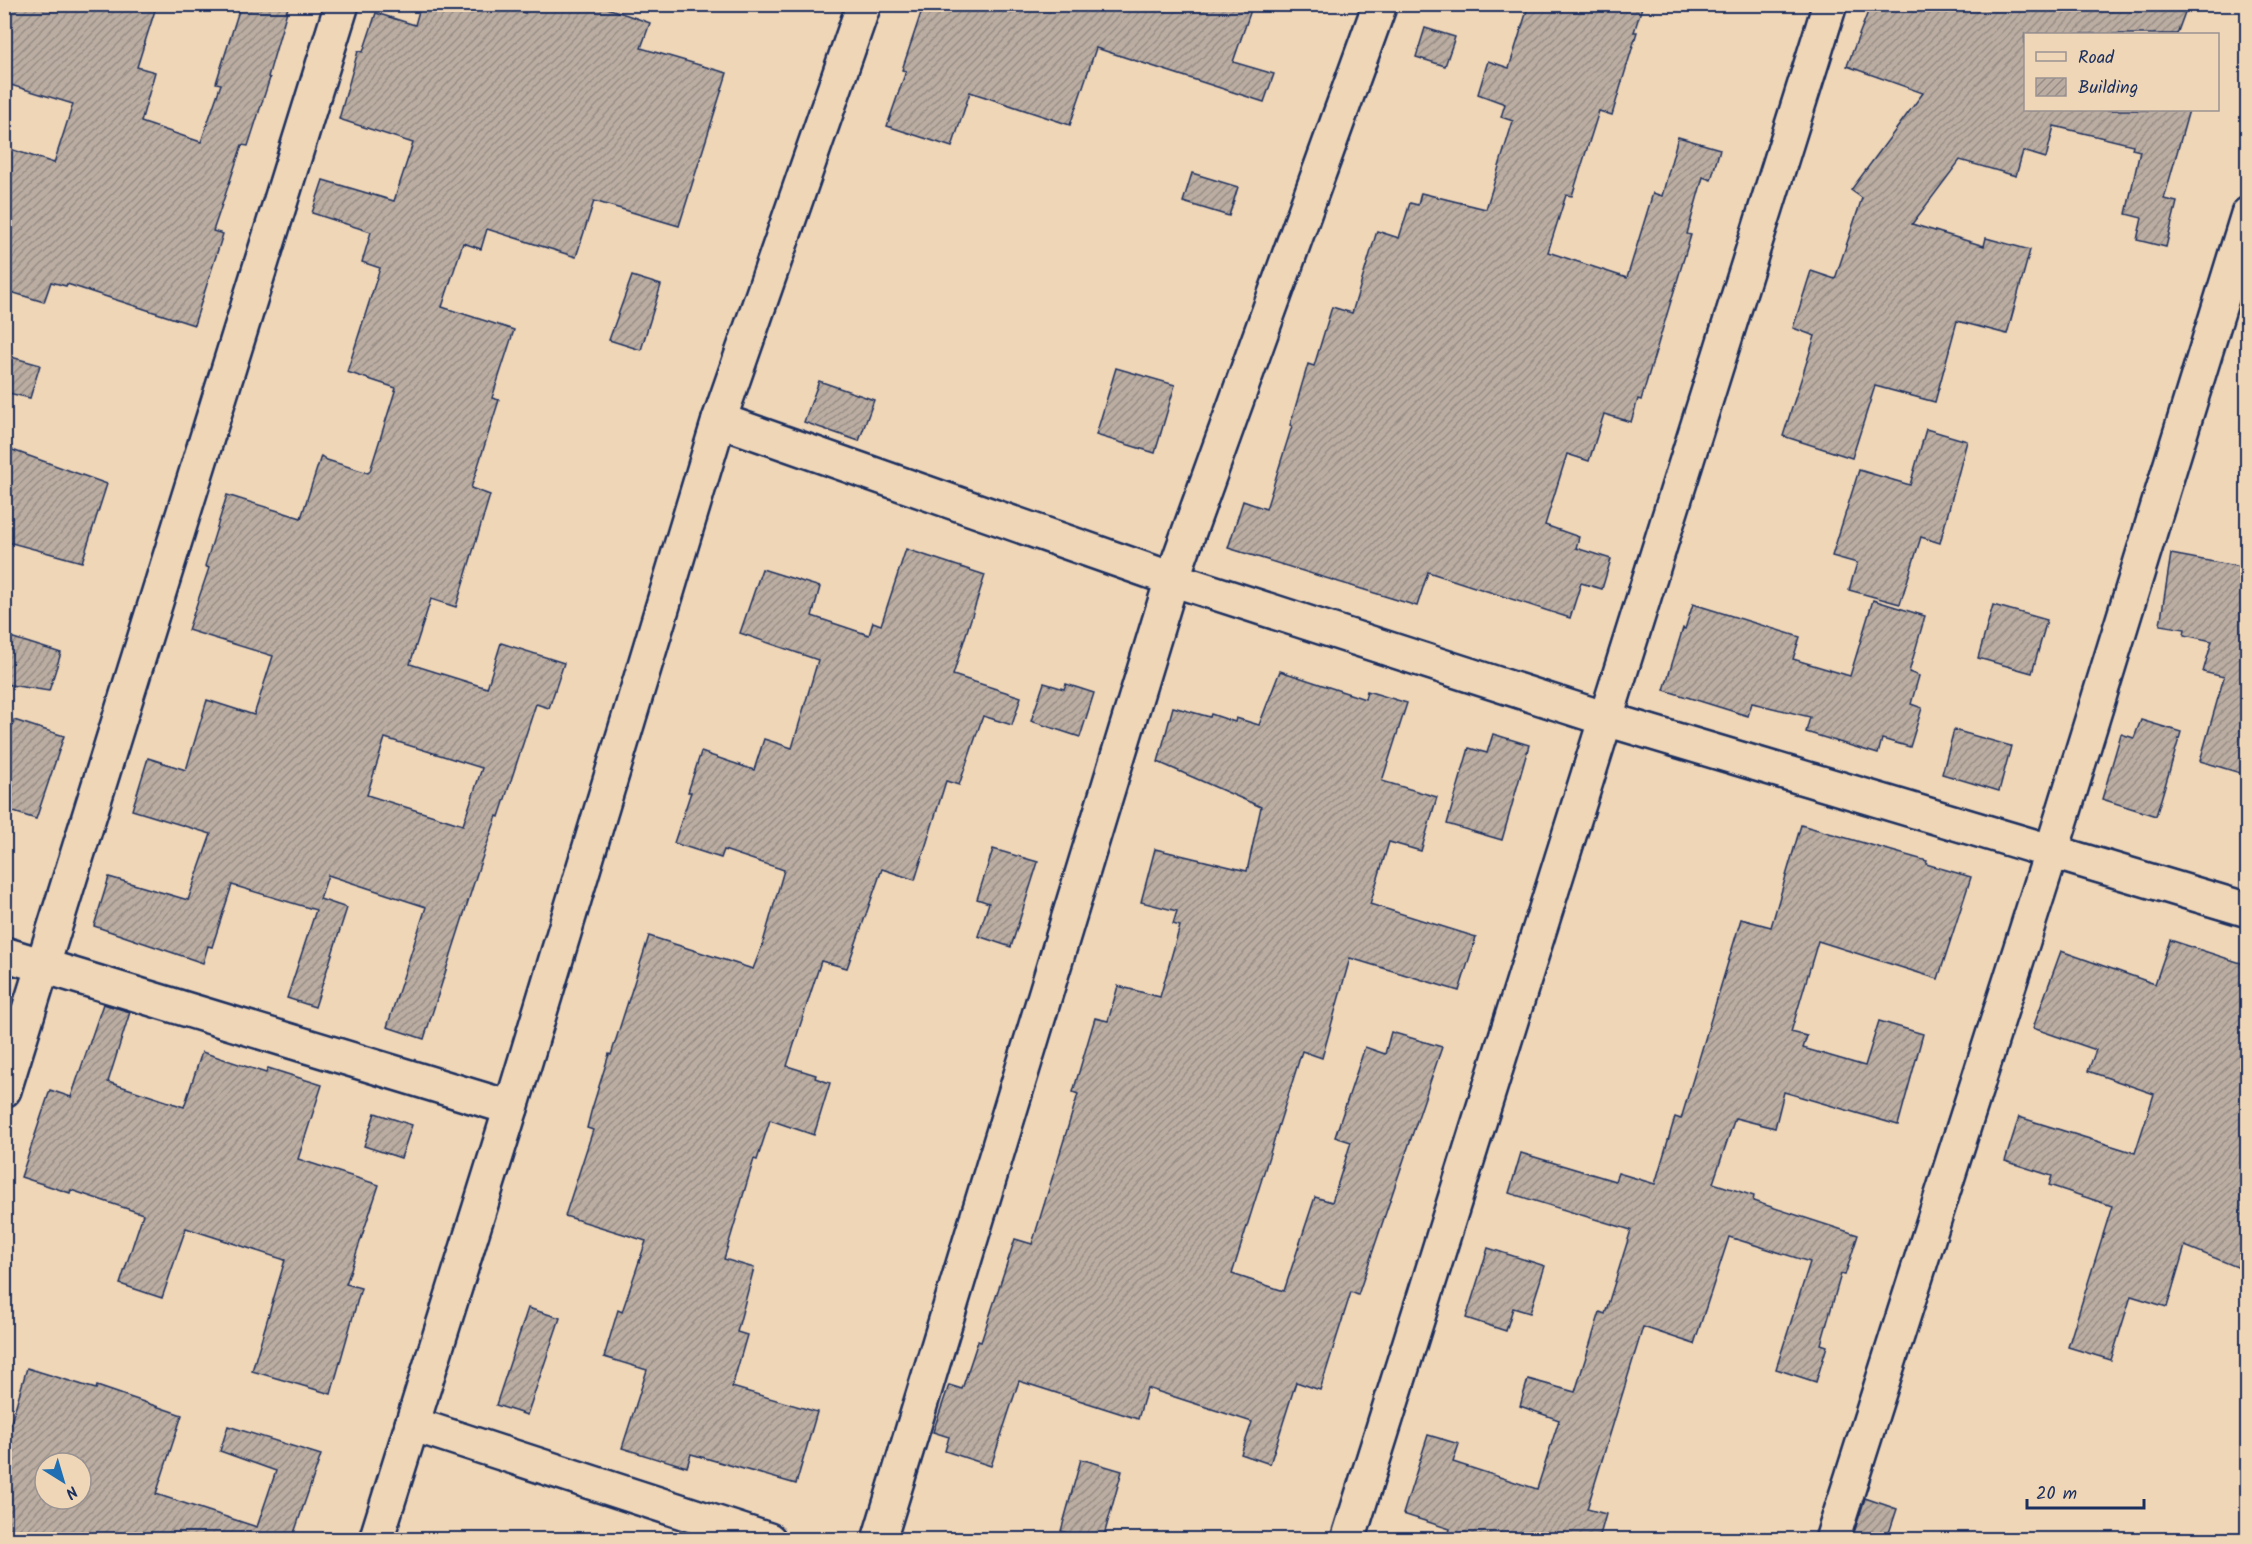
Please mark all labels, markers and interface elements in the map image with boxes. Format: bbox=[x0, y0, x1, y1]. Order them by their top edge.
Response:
legend bbox=[2024, 33, 2219, 111]
text: Road bbox=[2078, 44, 2115, 73]
text: Building bbox=[2078, 74, 2138, 103]
north arrow bbox=[33, 1451, 93, 1511]
scale bar bbox=[2027, 1472, 2144, 1510]
text: N bbox=[60, 1479, 83, 1505]
text: 20 m bbox=[2036, 1480, 2077, 1509]

